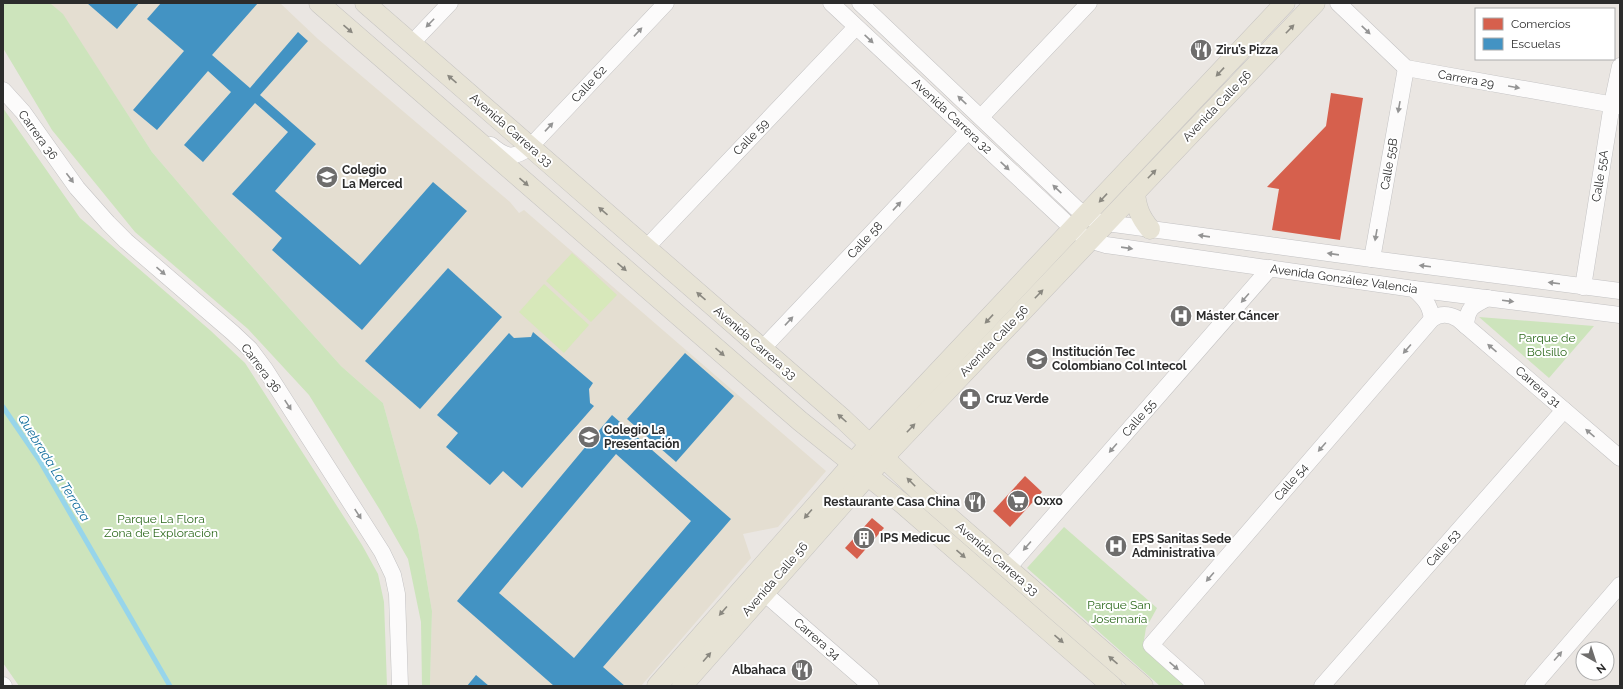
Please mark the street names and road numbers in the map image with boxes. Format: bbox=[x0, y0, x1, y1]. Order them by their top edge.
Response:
street label: Calle 62 bbox=[569, 63, 609, 105]
street label: Carrera 29 bbox=[1437, 67, 1495, 91]
street label: Avenida Calle 56 bbox=[1180, 68, 1254, 144]
street label: Avenida Carrera 32 bbox=[909, 75, 995, 157]
street label: Avenida Carrera 33 bbox=[467, 91, 555, 169]
street label: Carrera 36 bbox=[15, 108, 61, 162]
street label: Calle 59 bbox=[730, 116, 772, 158]
street label: Calle 55B bbox=[1378, 137, 1400, 191]
street label: Calle 55A bbox=[1589, 149, 1611, 203]
street label: Calle 58 bbox=[845, 219, 885, 261]
street label: Avenida González Valencia bbox=[1269, 262, 1419, 296]
street label: Avenida Calle 56 bbox=[957, 303, 1031, 379]
street label: Avenida Carrera 33 bbox=[711, 304, 799, 382]
street label: Carrera 36 bbox=[238, 341, 284, 395]
street label: Carrera 31 bbox=[1513, 364, 1563, 410]
street label: Calle 55 bbox=[1119, 396, 1159, 439]
street label: Calle 54 bbox=[1271, 460, 1311, 503]
street label: Avenida Carrera 33 bbox=[953, 520, 1041, 598]
street label: Calle 53 bbox=[1423, 527, 1463, 569]
street label: Avenida Calle 56 bbox=[739, 539, 811, 619]
street label: Carrera 34 bbox=[791, 615, 843, 663]

